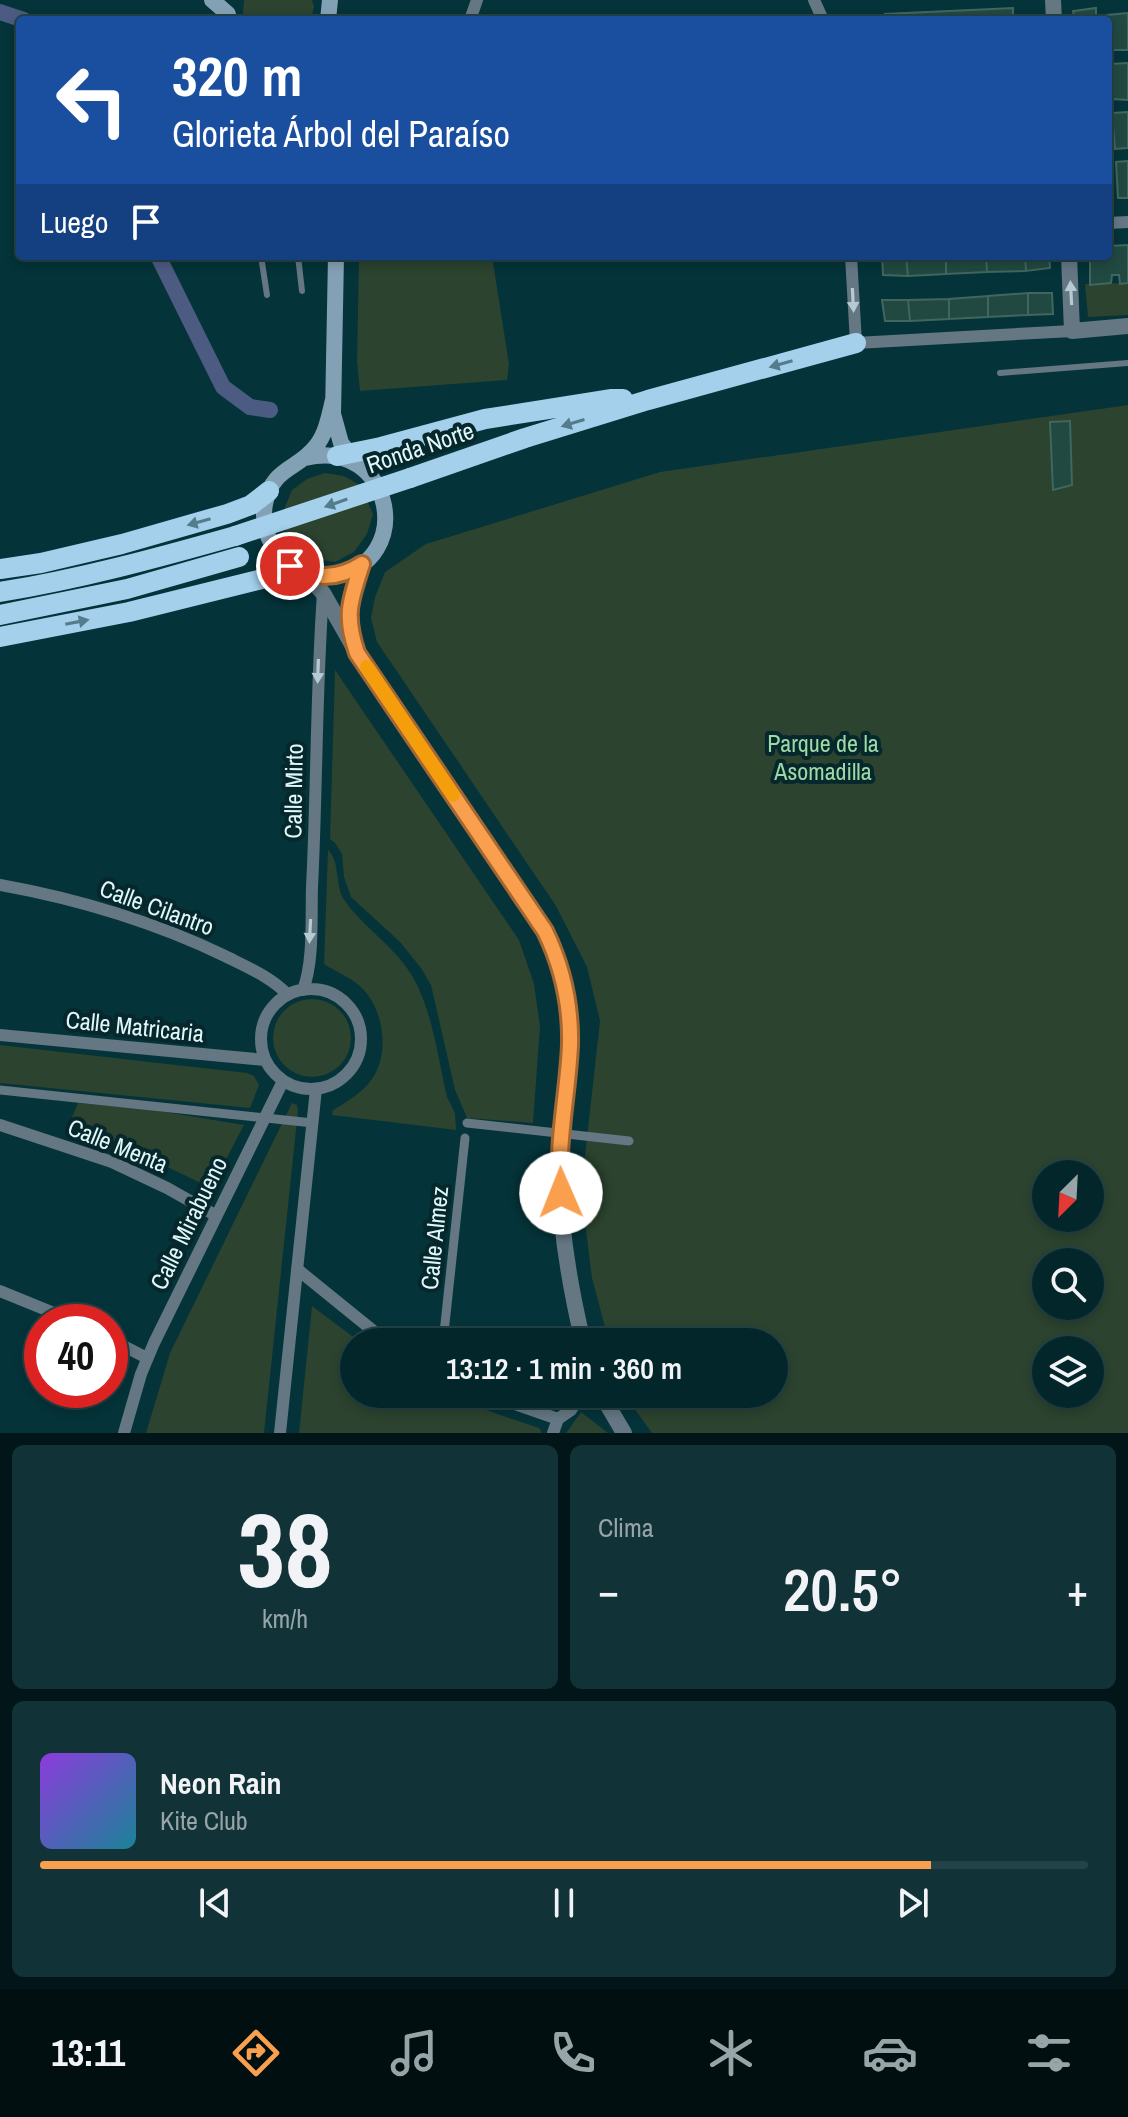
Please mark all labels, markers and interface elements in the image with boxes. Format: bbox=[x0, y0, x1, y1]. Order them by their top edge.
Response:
text: 320 m bbox=[172, 38, 302, 113]
icon: left bbox=[40, 48, 144, 152]
text: Glorieta Árbol del Paraíso bbox=[172, 110, 510, 158]
icon: arrive bbox=[124, 200, 168, 244]
text: Luego bbox=[40, 202, 108, 242]
one-way arrow bbox=[1064, 280, 1077, 305]
one-way arrow bbox=[847, 287, 860, 313]
one-way arrow bbox=[768, 358, 792, 371]
street label: Ronda Norte bbox=[362, 414, 478, 480]
one-way arrow bbox=[561, 417, 585, 430]
one-way arrow bbox=[324, 497, 348, 509]
one-way arrow bbox=[187, 516, 211, 529]
pin bbox=[256, 532, 324, 600]
icon: arrive bbox=[268, 544, 312, 588]
one-way arrow bbox=[64, 616, 89, 628]
one-way arrow bbox=[312, 659, 325, 684]
park label: Parque de la Asomadilla bbox=[767, 727, 879, 787]
street label: Calle Mirto bbox=[276, 743, 310, 839]
street label: Calle Cilantro bbox=[96, 872, 218, 942]
one-way arrow bbox=[304, 919, 317, 944]
street label: Calle Matricaria bbox=[64, 1003, 206, 1049]
street label: Calle Menta bbox=[63, 1110, 173, 1180]
street label: Calle Mirabueno bbox=[142, 1151, 234, 1295]
position arrow bbox=[519, 1151, 603, 1235]
north arrow bbox=[1032, 1160, 1104, 1232]
map controls bbox=[1032, 1160, 1104, 1408]
street label: Calle Almez bbox=[413, 1185, 455, 1291]
button: search bbox=[1032, 1248, 1104, 1320]
speed limit sign: 40 bbox=[24, 1304, 128, 1408]
button: layers bbox=[1032, 1336, 1104, 1408]
text: 13:12 · 1 min · 360 m bbox=[446, 1348, 682, 1388]
text: 38 bbox=[238, 1479, 332, 1619]
text: Clima bbox=[598, 1510, 654, 1545]
text: 20.5° bbox=[783, 1549, 903, 1630]
text: − bbox=[598, 1560, 619, 1620]
text: + bbox=[1067, 1560, 1088, 1620]
text: km/h bbox=[262, 1601, 308, 1636]
text: Neon Rain bbox=[160, 1763, 282, 1803]
text: Kite Club bbox=[160, 1803, 248, 1838]
icon: previous bbox=[193, 1881, 237, 1925]
icon: pause bbox=[542, 1881, 586, 1925]
icon: next bbox=[891, 1881, 935, 1925]
icon: directions bbox=[228, 2025, 284, 2081]
icon: music bbox=[386, 2025, 442, 2081]
icon: phone bbox=[545, 2025, 601, 2081]
icon: climate bbox=[703, 2025, 759, 2081]
icon: car bbox=[862, 2025, 918, 2081]
icon: filters bbox=[1021, 2025, 1077, 2081]
text: 13:11 bbox=[51, 2029, 125, 2077]

